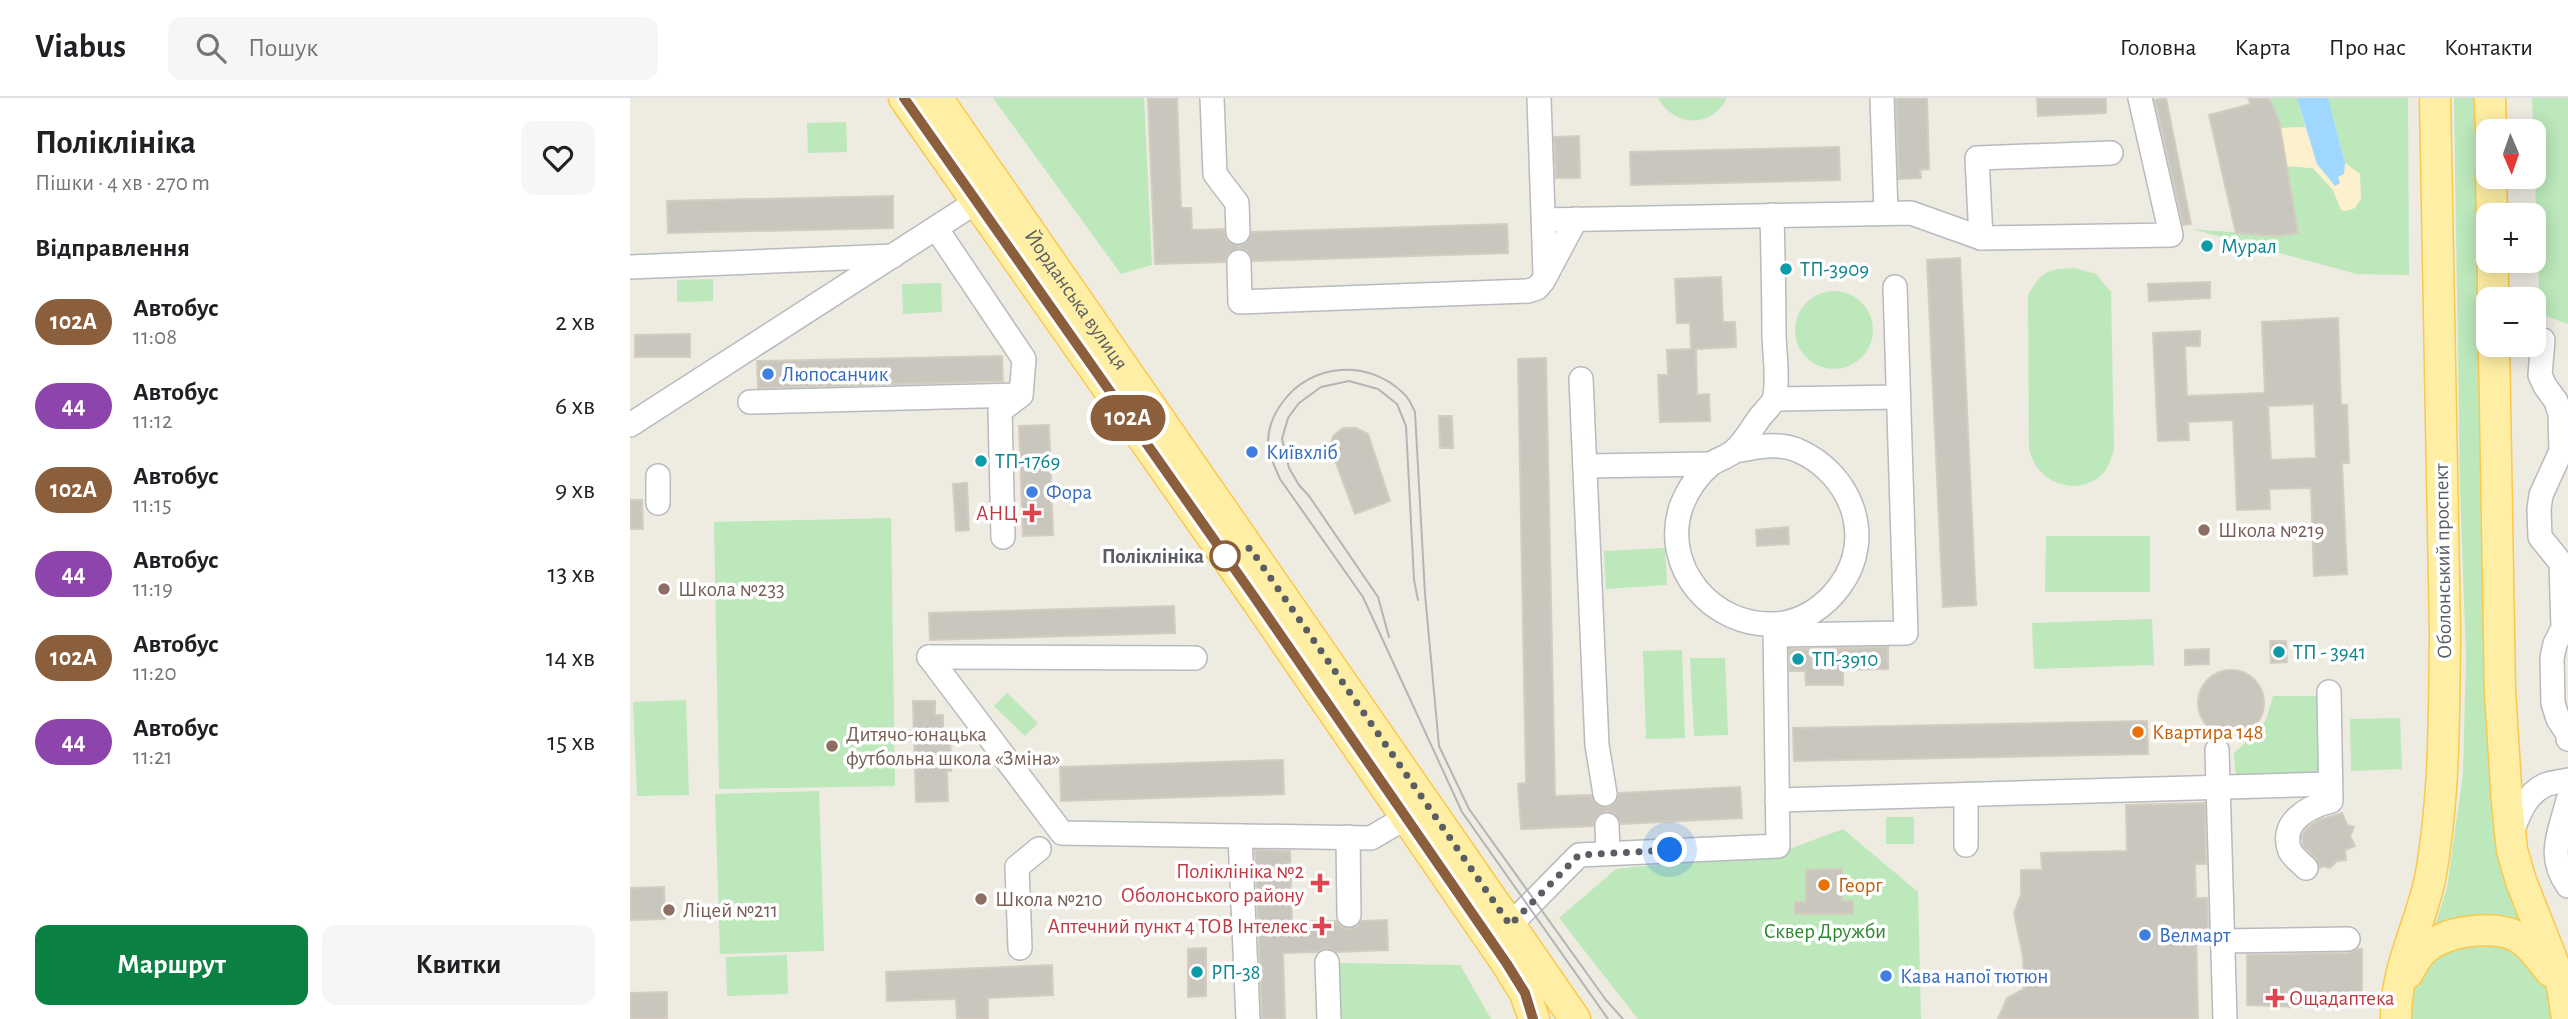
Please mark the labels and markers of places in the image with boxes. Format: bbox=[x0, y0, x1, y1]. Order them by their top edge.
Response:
place label: Мурал bbox=[2221, 236, 2277, 257]
marker: Мурал bbox=[2199, 238, 2215, 254]
place label: ТП-3909 bbox=[1800, 259, 1869, 280]
marker: ТП-3909 bbox=[1778, 261, 1794, 277]
place label: Люпосанчик bbox=[782, 364, 889, 385]
marker: Люпосанчик bbox=[760, 366, 776, 382]
place label: Київхліб bbox=[1266, 442, 1338, 463]
marker: Київхліб bbox=[1244, 444, 1260, 460]
place label: ТП-1769 bbox=[995, 451, 1060, 472]
marker: ТП-1769 bbox=[973, 453, 989, 469]
place label: Фора bbox=[1046, 482, 1092, 503]
marker: Фора bbox=[1024, 484, 1040, 500]
place label: АНЦ bbox=[976, 503, 1018, 524]
marker: АНЦ bbox=[1024, 505, 1040, 521]
place label: Школа №219 bbox=[2218, 520, 2324, 541]
marker: Школа №219 bbox=[2196, 522, 2212, 538]
marker: Поліклініка bbox=[1210, 541, 1240, 571]
place label: Поліклініка bbox=[1102, 546, 1204, 567]
place label: Школа №233 bbox=[678, 579, 785, 600]
marker: Школа №233 bbox=[656, 581, 672, 597]
place label: ТП - 3941 bbox=[2293, 642, 2366, 663]
marker: ТП - 3941 bbox=[2271, 644, 2287, 660]
place label: ТП-3910 bbox=[1812, 649, 1878, 670]
marker: ТП-3910 bbox=[1790, 651, 1806, 667]
place label: Квартира 148 bbox=[2152, 722, 2264, 743]
place label: Дитячо-юнацька футбольна школа «Зміна» bbox=[846, 724, 1061, 769]
marker: Квартира 148 bbox=[2130, 724, 2146, 740]
marker: Дитячо-юнацька футбольна школа «Зміна» bbox=[824, 738, 840, 754]
place label: Поліклініка №2 Оболонського району bbox=[1121, 861, 1304, 906]
marker: Поліклініка №2 Оболонського району bbox=[1310, 873, 1330, 893]
place label: Георг bbox=[1838, 875, 1883, 896]
marker: Георг bbox=[1816, 877, 1832, 893]
place label: Школа №210 bbox=[995, 889, 1103, 910]
marker: Школа №210 bbox=[973, 891, 989, 907]
place label: Ліцей №211 bbox=[683, 900, 778, 921]
marker: Ліцей №211 bbox=[661, 902, 677, 918]
place label: Аптечний пункт 4 ТОВ Інтелекс bbox=[1048, 916, 1308, 937]
marker: Аптечний пункт 4 ТОВ Інтелекс bbox=[1314, 918, 1330, 934]
place label: Велмарт bbox=[2159, 925, 2231, 946]
marker: Велмарт bbox=[2137, 927, 2153, 943]
place label: РП-38 bbox=[1211, 962, 1261, 983]
marker: РП-38 bbox=[1189, 964, 1205, 980]
place label: Кава напої тютюн bbox=[1900, 966, 2049, 987]
marker: Кава напої тютюн bbox=[1878, 968, 1894, 984]
place label: Ощадаптека bbox=[2289, 988, 2395, 1009]
marker: Ощадаптека bbox=[2267, 990, 2283, 1006]

